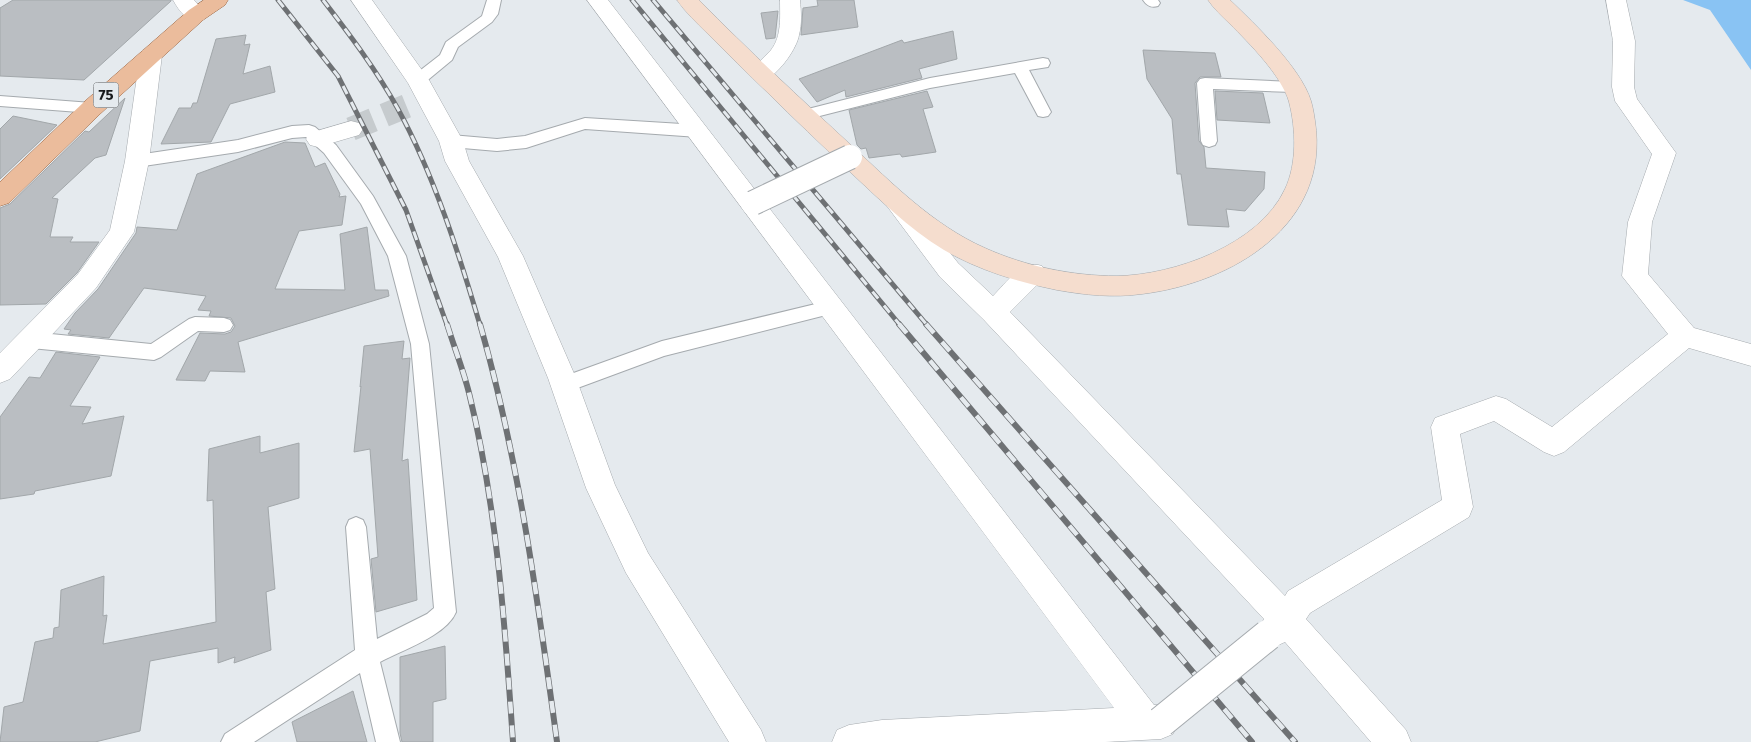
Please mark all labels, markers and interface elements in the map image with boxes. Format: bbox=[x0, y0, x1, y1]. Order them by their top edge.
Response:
road number: 75 bbox=[94, 82, 118, 108]

